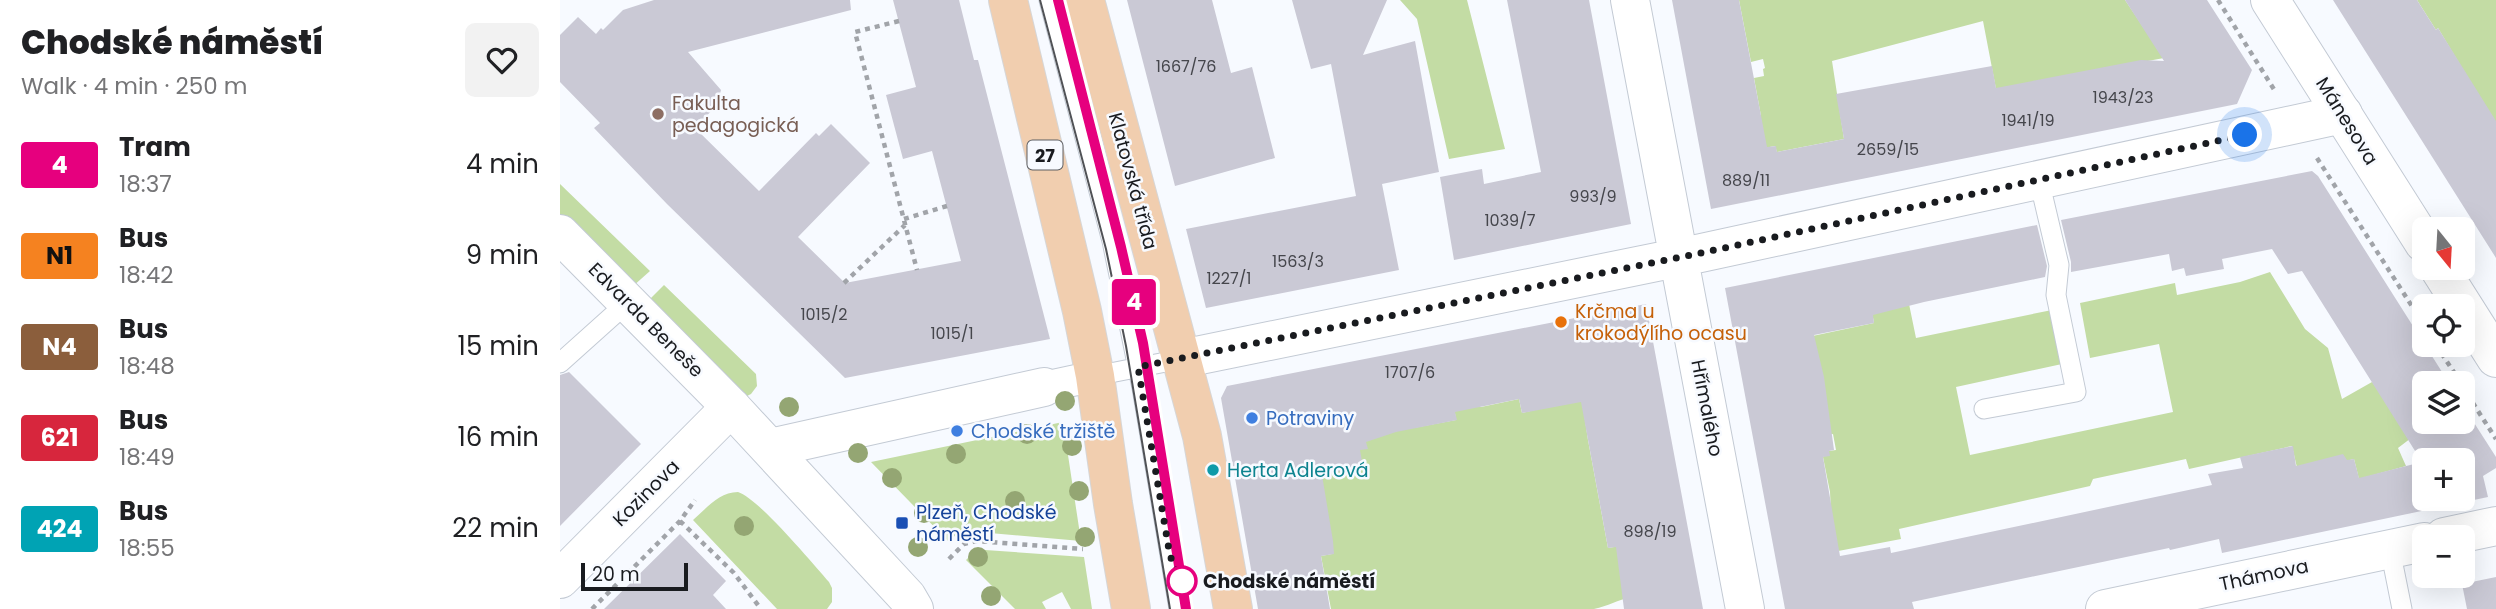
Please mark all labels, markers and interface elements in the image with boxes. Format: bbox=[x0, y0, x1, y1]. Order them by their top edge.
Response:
text: Chodské náměstí bbox=[21, 19, 324, 66]
button: heart bbox=[465, 23, 539, 97]
house number: 1667/76 bbox=[1156, 55, 1216, 78]
text: Walk · 4 min · 250 m bbox=[21, 70, 247, 102]
street label: Mánesova bbox=[2309, 72, 2385, 170]
house number: 1943/23 bbox=[2093, 86, 2153, 109]
place label: Fakulta pedagogická bbox=[672, 90, 799, 139]
marker: Fakulta pedagogická bbox=[650, 106, 666, 122]
house number: 1941/19 bbox=[2001, 109, 2055, 132]
street label: Klatovská třída bbox=[1102, 110, 1164, 252]
your location bbox=[2227, 117, 2262, 152]
text: Tram bbox=[119, 129, 191, 165]
house number: 2659/15 bbox=[1857, 138, 1919, 161]
road number: 27 bbox=[1028, 140, 1063, 170]
text: 4 min bbox=[466, 146, 539, 182]
text: 4 bbox=[51, 148, 68, 181]
text: 18:37 bbox=[119, 168, 172, 200]
house number: 889/11 bbox=[1722, 169, 1770, 192]
house number: 993/9 bbox=[1569, 185, 1617, 208]
house number: 1039/7 bbox=[1484, 209, 1536, 232]
north arrow bbox=[2412, 217, 2474, 280]
map controls bbox=[2412, 217, 2475, 588]
text: Bus bbox=[119, 220, 168, 256]
text: 9 min bbox=[466, 237, 539, 273]
text: N1 bbox=[46, 239, 73, 272]
house number: 1563/3 bbox=[1272, 250, 1324, 273]
street label: Edvarda Beneše bbox=[582, 256, 710, 384]
text: 18:42 bbox=[119, 259, 173, 291]
house number: 1227/1 bbox=[1207, 267, 1252, 290]
line badge: 4 bbox=[1111, 279, 1157, 325]
text: 4 bbox=[1126, 285, 1142, 318]
button: locate bbox=[2412, 294, 2475, 357]
place label: Krčma u krokodýlího ocasu bbox=[1575, 298, 1747, 347]
house number: 1015/2 bbox=[800, 303, 848, 326]
text: Bus bbox=[119, 311, 168, 347]
marker: Krčma u krokodýlího ocasu bbox=[1553, 314, 1569, 330]
house number: 1015/1 bbox=[930, 322, 974, 345]
text: 15 min bbox=[458, 328, 539, 364]
text: N4 bbox=[42, 330, 77, 363]
text: 18:48 bbox=[119, 350, 175, 382]
street label: Hřímalého bbox=[1684, 357, 1730, 459]
house number: 1707/6 bbox=[1385, 361, 1435, 384]
button: layers bbox=[2412, 371, 2475, 434]
text: Bus bbox=[119, 402, 168, 438]
place label: Potraviny bbox=[1266, 405, 1355, 432]
marker: Potraviny bbox=[1244, 410, 1260, 426]
place label: Chodské tržiště bbox=[971, 418, 1115, 445]
text: 16 min bbox=[457, 419, 539, 455]
text: 621 bbox=[40, 421, 79, 454]
marker: Chodské tržiště bbox=[949, 423, 965, 439]
text: 18:49 bbox=[119, 441, 175, 473]
button: + bbox=[2412, 448, 2475, 511]
street label: Kozinova bbox=[607, 454, 685, 532]
place label: Herta Adlerová bbox=[1227, 457, 1369, 484]
marker: Herta Adlerová bbox=[1205, 462, 1221, 478]
text: Bus bbox=[119, 493, 168, 529]
place label: Plzeň, Chodské náměstí bbox=[916, 499, 1056, 548]
text: 22 min bbox=[452, 510, 539, 546]
text: 424 bbox=[36, 512, 83, 545]
marker: Plzeň, Chodské náměstí bbox=[894, 515, 910, 531]
house number: 898/19 bbox=[1623, 520, 1677, 543]
button: − bbox=[2412, 525, 2475, 588]
text: 18:55 bbox=[119, 532, 175, 564]
street label: Thámova bbox=[2217, 552, 2311, 598]
scale bar bbox=[581, 560, 688, 592]
text: 20 m bbox=[592, 561, 640, 588]
marker: Chodské náměstí bbox=[1167, 566, 1197, 596]
place label: Chodské náměstí bbox=[1203, 568, 1375, 595]

